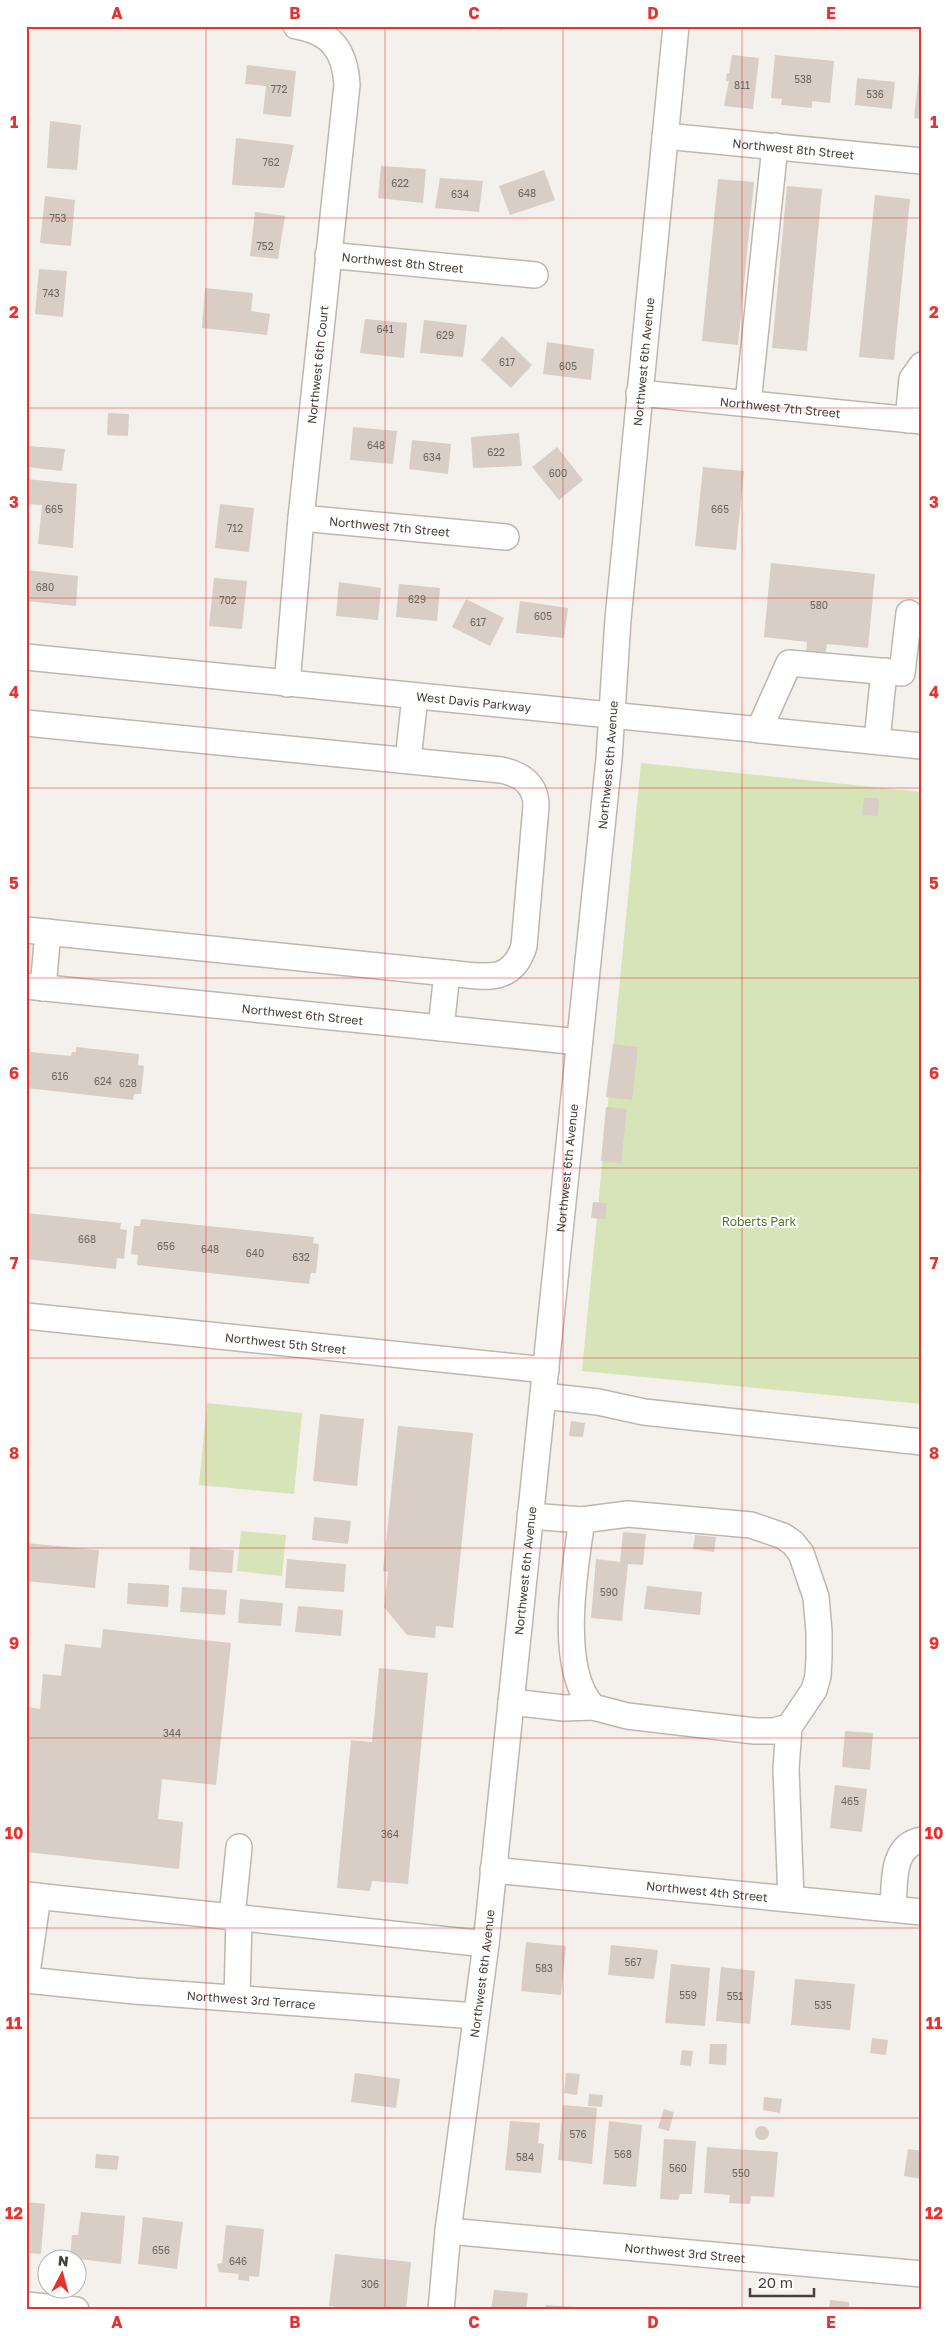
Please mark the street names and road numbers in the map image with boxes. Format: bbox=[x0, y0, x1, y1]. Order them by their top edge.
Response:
street label: Northwest 8th Street bbox=[732, 135, 855, 162]
street label: Northwest 8th Street bbox=[341, 249, 464, 276]
street label: Northwest 6th Avenue bbox=[629, 297, 657, 427]
street label: Northwest 6th Court bbox=[304, 304, 331, 424]
street label: Northwest 7th Street bbox=[719, 394, 842, 420]
street label: Northwest 7th Street bbox=[329, 513, 451, 539]
street label: West Davis Parkway bbox=[416, 688, 532, 715]
street label: Northwest 6th Avenue bbox=[594, 700, 620, 830]
street label: Northwest 6th Street bbox=[241, 1000, 364, 1028]
street label: Northwest 6th Avenue bbox=[552, 1103, 581, 1233]
street label: Northwest 5th Street bbox=[224, 1329, 347, 1357]
street label: Northwest 6th Avenue bbox=[511, 1506, 539, 1636]
street label: Northwest 4th Street bbox=[645, 1878, 769, 1904]
street label: Northwest 6th Avenue bbox=[466, 1909, 497, 2038]
street label: Northwest 3rd Terrace bbox=[186, 1987, 316, 2012]
street label: Northwest 3rd Street bbox=[624, 2240, 746, 2265]

